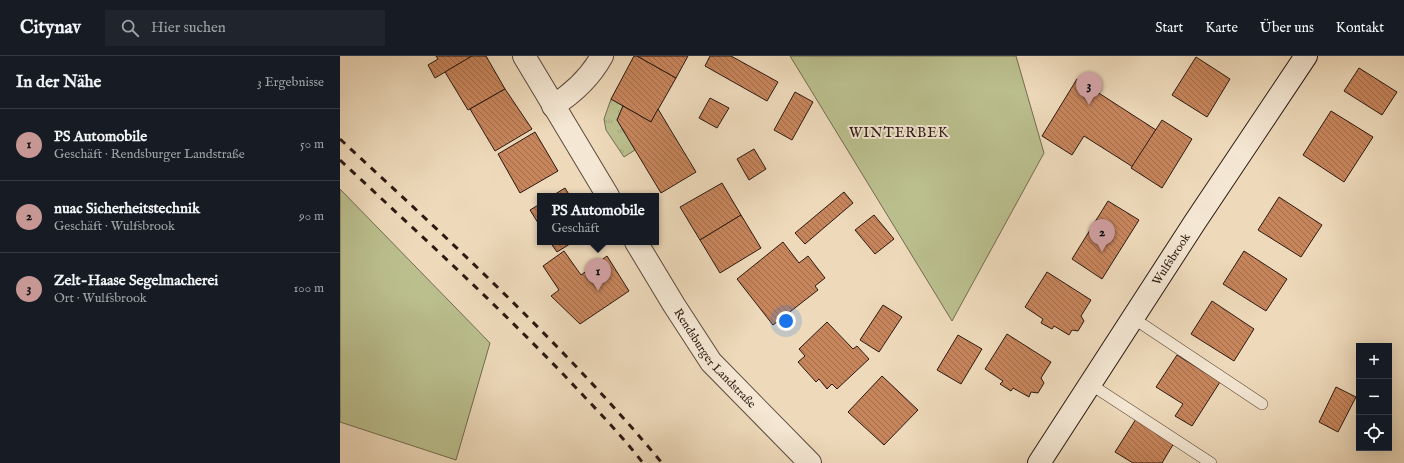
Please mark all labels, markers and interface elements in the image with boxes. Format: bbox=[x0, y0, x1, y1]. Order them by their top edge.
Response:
search box bbox=[105, 10, 385, 46]
text: Citynav bbox=[20, 16, 81, 40]
icon: search bbox=[119, 17, 141, 39]
text: Hier suchen bbox=[151, 18, 226, 37]
text: Start bbox=[1155, 19, 1183, 37]
text: Karte bbox=[1205, 19, 1238, 37]
text: Über uns bbox=[1260, 19, 1314, 37]
text: Kontakt bbox=[1336, 19, 1384, 37]
text: In der Nähe bbox=[16, 72, 101, 93]
pin: 3 bbox=[1076, 72, 1102, 105]
text: 3 Ergebnisse bbox=[257, 74, 324, 91]
district label: WINTERBEK bbox=[849, 124, 949, 142]
text: PS Automobile bbox=[54, 127, 147, 146]
text: 1 bbox=[27, 136, 31, 153]
text: 50 m bbox=[300, 136, 324, 153]
text: Geschäft · Rendsburger Landstraße bbox=[54, 146, 245, 163]
popup bbox=[537, 193, 659, 245]
text: nuac Sicherheitstechnik bbox=[54, 199, 200, 218]
text: PS Automobile bbox=[551, 201, 645, 220]
text: 2 bbox=[26, 208, 32, 225]
text: 90 m bbox=[299, 208, 324, 225]
text: Geschäft · Wulfsbrook bbox=[54, 218, 175, 235]
pin: 2 bbox=[1089, 219, 1115, 252]
text: Geschäft bbox=[551, 220, 600, 237]
street label: Wulfsbrook bbox=[1149, 230, 1194, 288]
pin: 1 bbox=[585, 258, 611, 291]
text: Zelt-Haase Segelmacherei bbox=[54, 271, 218, 290]
text: 3 bbox=[27, 280, 31, 297]
text: 100 m bbox=[294, 280, 324, 297]
text: Ort · Wulfsbrook bbox=[54, 290, 147, 307]
street label: Rendsburger Landstraße bbox=[670, 306, 759, 412]
your location bbox=[776, 311, 796, 331]
map controls bbox=[1356, 343, 1392, 451]
button: + bbox=[1356, 343, 1392, 379]
button: − bbox=[1356, 379, 1392, 415]
button: locate bbox=[1356, 415, 1392, 451]

